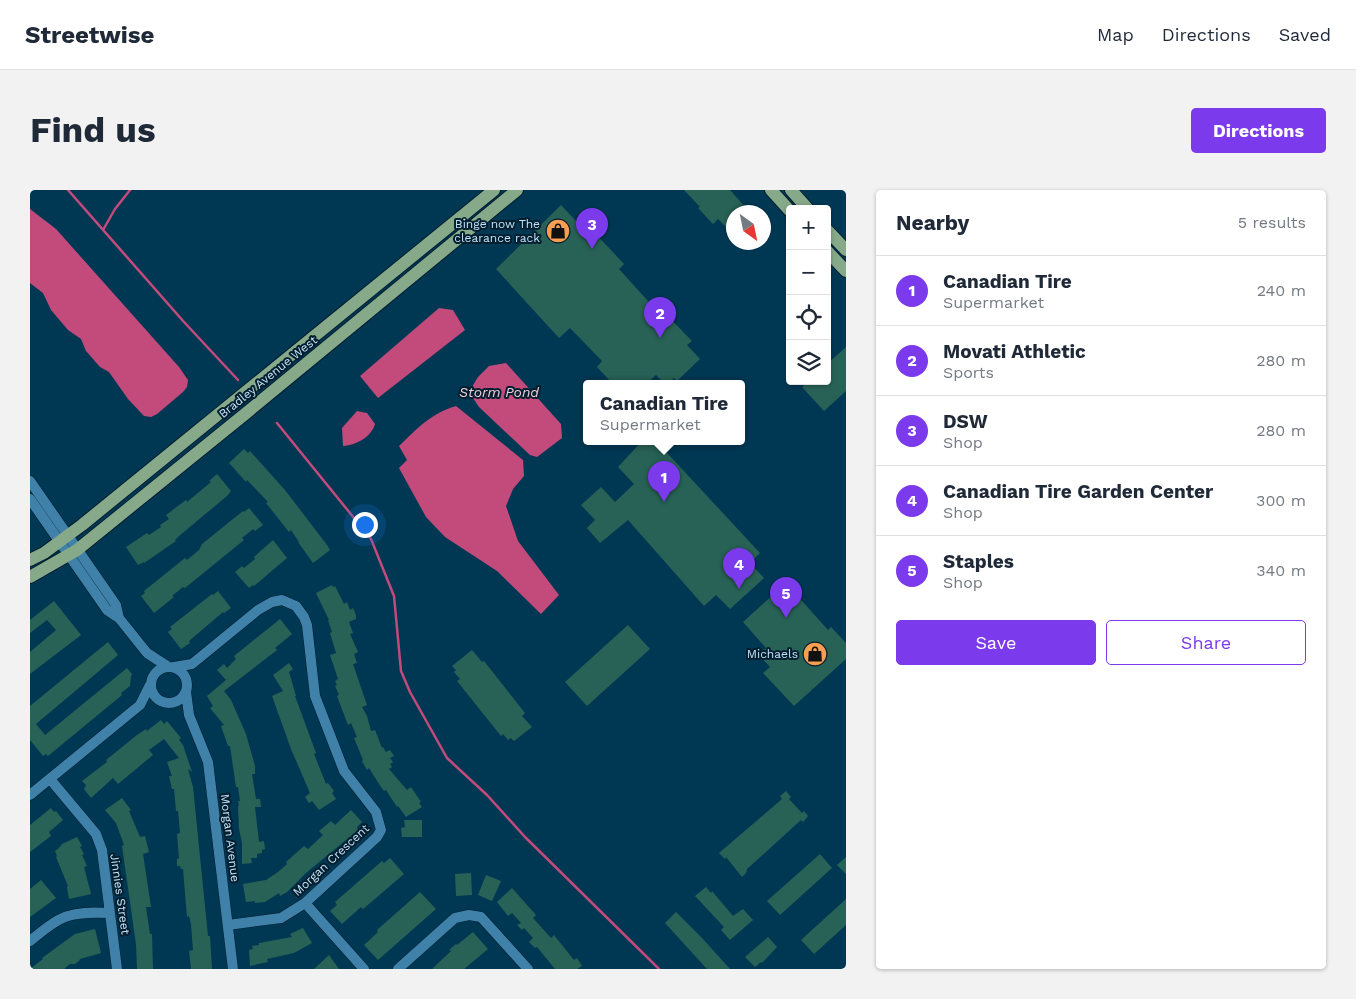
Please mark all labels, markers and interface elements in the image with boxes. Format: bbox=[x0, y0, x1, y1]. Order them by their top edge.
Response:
text: Streetwise bbox=[25, 21, 154, 49]
text: Map bbox=[1097, 24, 1134, 45]
text: Directions bbox=[1162, 24, 1251, 45]
text: Saved bbox=[1279, 24, 1331, 45]
button: Directions bbox=[1191, 108, 1326, 153]
text: Find us bbox=[30, 109, 156, 151]
north arrow bbox=[726, 205, 771, 250]
map controls bbox=[786, 205, 831, 385]
button: + bbox=[786, 205, 831, 250]
pin: 3 bbox=[576, 208, 608, 249]
text: Nearby bbox=[896, 210, 969, 235]
text: 5 results bbox=[1238, 213, 1306, 232]
place label: Binge now The clearance rack bbox=[454, 217, 540, 245]
shop icon: Binge now The clearance rack bbox=[545, 218, 571, 244]
button: − bbox=[786, 250, 831, 295]
text: Canadian Tire bbox=[943, 270, 1072, 293]
text: 1 bbox=[909, 281, 915, 300]
text: 240 m bbox=[1257, 281, 1306, 300]
text: Supermarket bbox=[943, 293, 1044, 312]
button: locate bbox=[786, 295, 831, 340]
pin: 2 bbox=[644, 297, 676, 338]
street label: Bradley Avenue West bbox=[216, 333, 320, 421]
button: layers bbox=[786, 340, 831, 385]
text: Movati Athletic bbox=[943, 340, 1086, 363]
text: 2 bbox=[907, 351, 917, 370]
text: 280 m bbox=[1256, 351, 1306, 370]
text: Sports bbox=[943, 363, 994, 382]
popup bbox=[583, 380, 745, 445]
water label: Storm Pond bbox=[459, 384, 539, 400]
text: Canadian Tire bbox=[600, 392, 728, 415]
text: DSW bbox=[943, 410, 988, 433]
text: Supermarket bbox=[600, 415, 701, 434]
text: 3 bbox=[907, 421, 917, 440]
text: 280 m bbox=[1256, 421, 1306, 440]
text: Shop bbox=[943, 433, 983, 452]
pin: 1 bbox=[648, 461, 680, 502]
text: Canadian Tire Garden Center bbox=[943, 480, 1213, 503]
text: 4 bbox=[907, 491, 917, 510]
text: 300 m bbox=[1256, 491, 1306, 510]
text: Shop bbox=[943, 503, 983, 522]
your location bbox=[352, 512, 378, 538]
pin: 4 bbox=[723, 548, 755, 589]
text: Staples bbox=[943, 550, 1014, 573]
text: 5 bbox=[907, 561, 917, 580]
text: 340 m bbox=[1256, 561, 1306, 580]
text: Shop bbox=[943, 573, 983, 592]
pin: 5 bbox=[770, 577, 802, 618]
button: Save bbox=[896, 620, 1096, 665]
button: Share bbox=[1106, 620, 1306, 665]
shop icon: Michaels bbox=[802, 641, 828, 667]
place label: Michaels bbox=[747, 647, 798, 661]
street label: Morgan Avenue bbox=[218, 793, 242, 883]
street label: Morgan Crescent bbox=[290, 821, 372, 899]
street label: Jinnies Street bbox=[107, 853, 133, 935]

